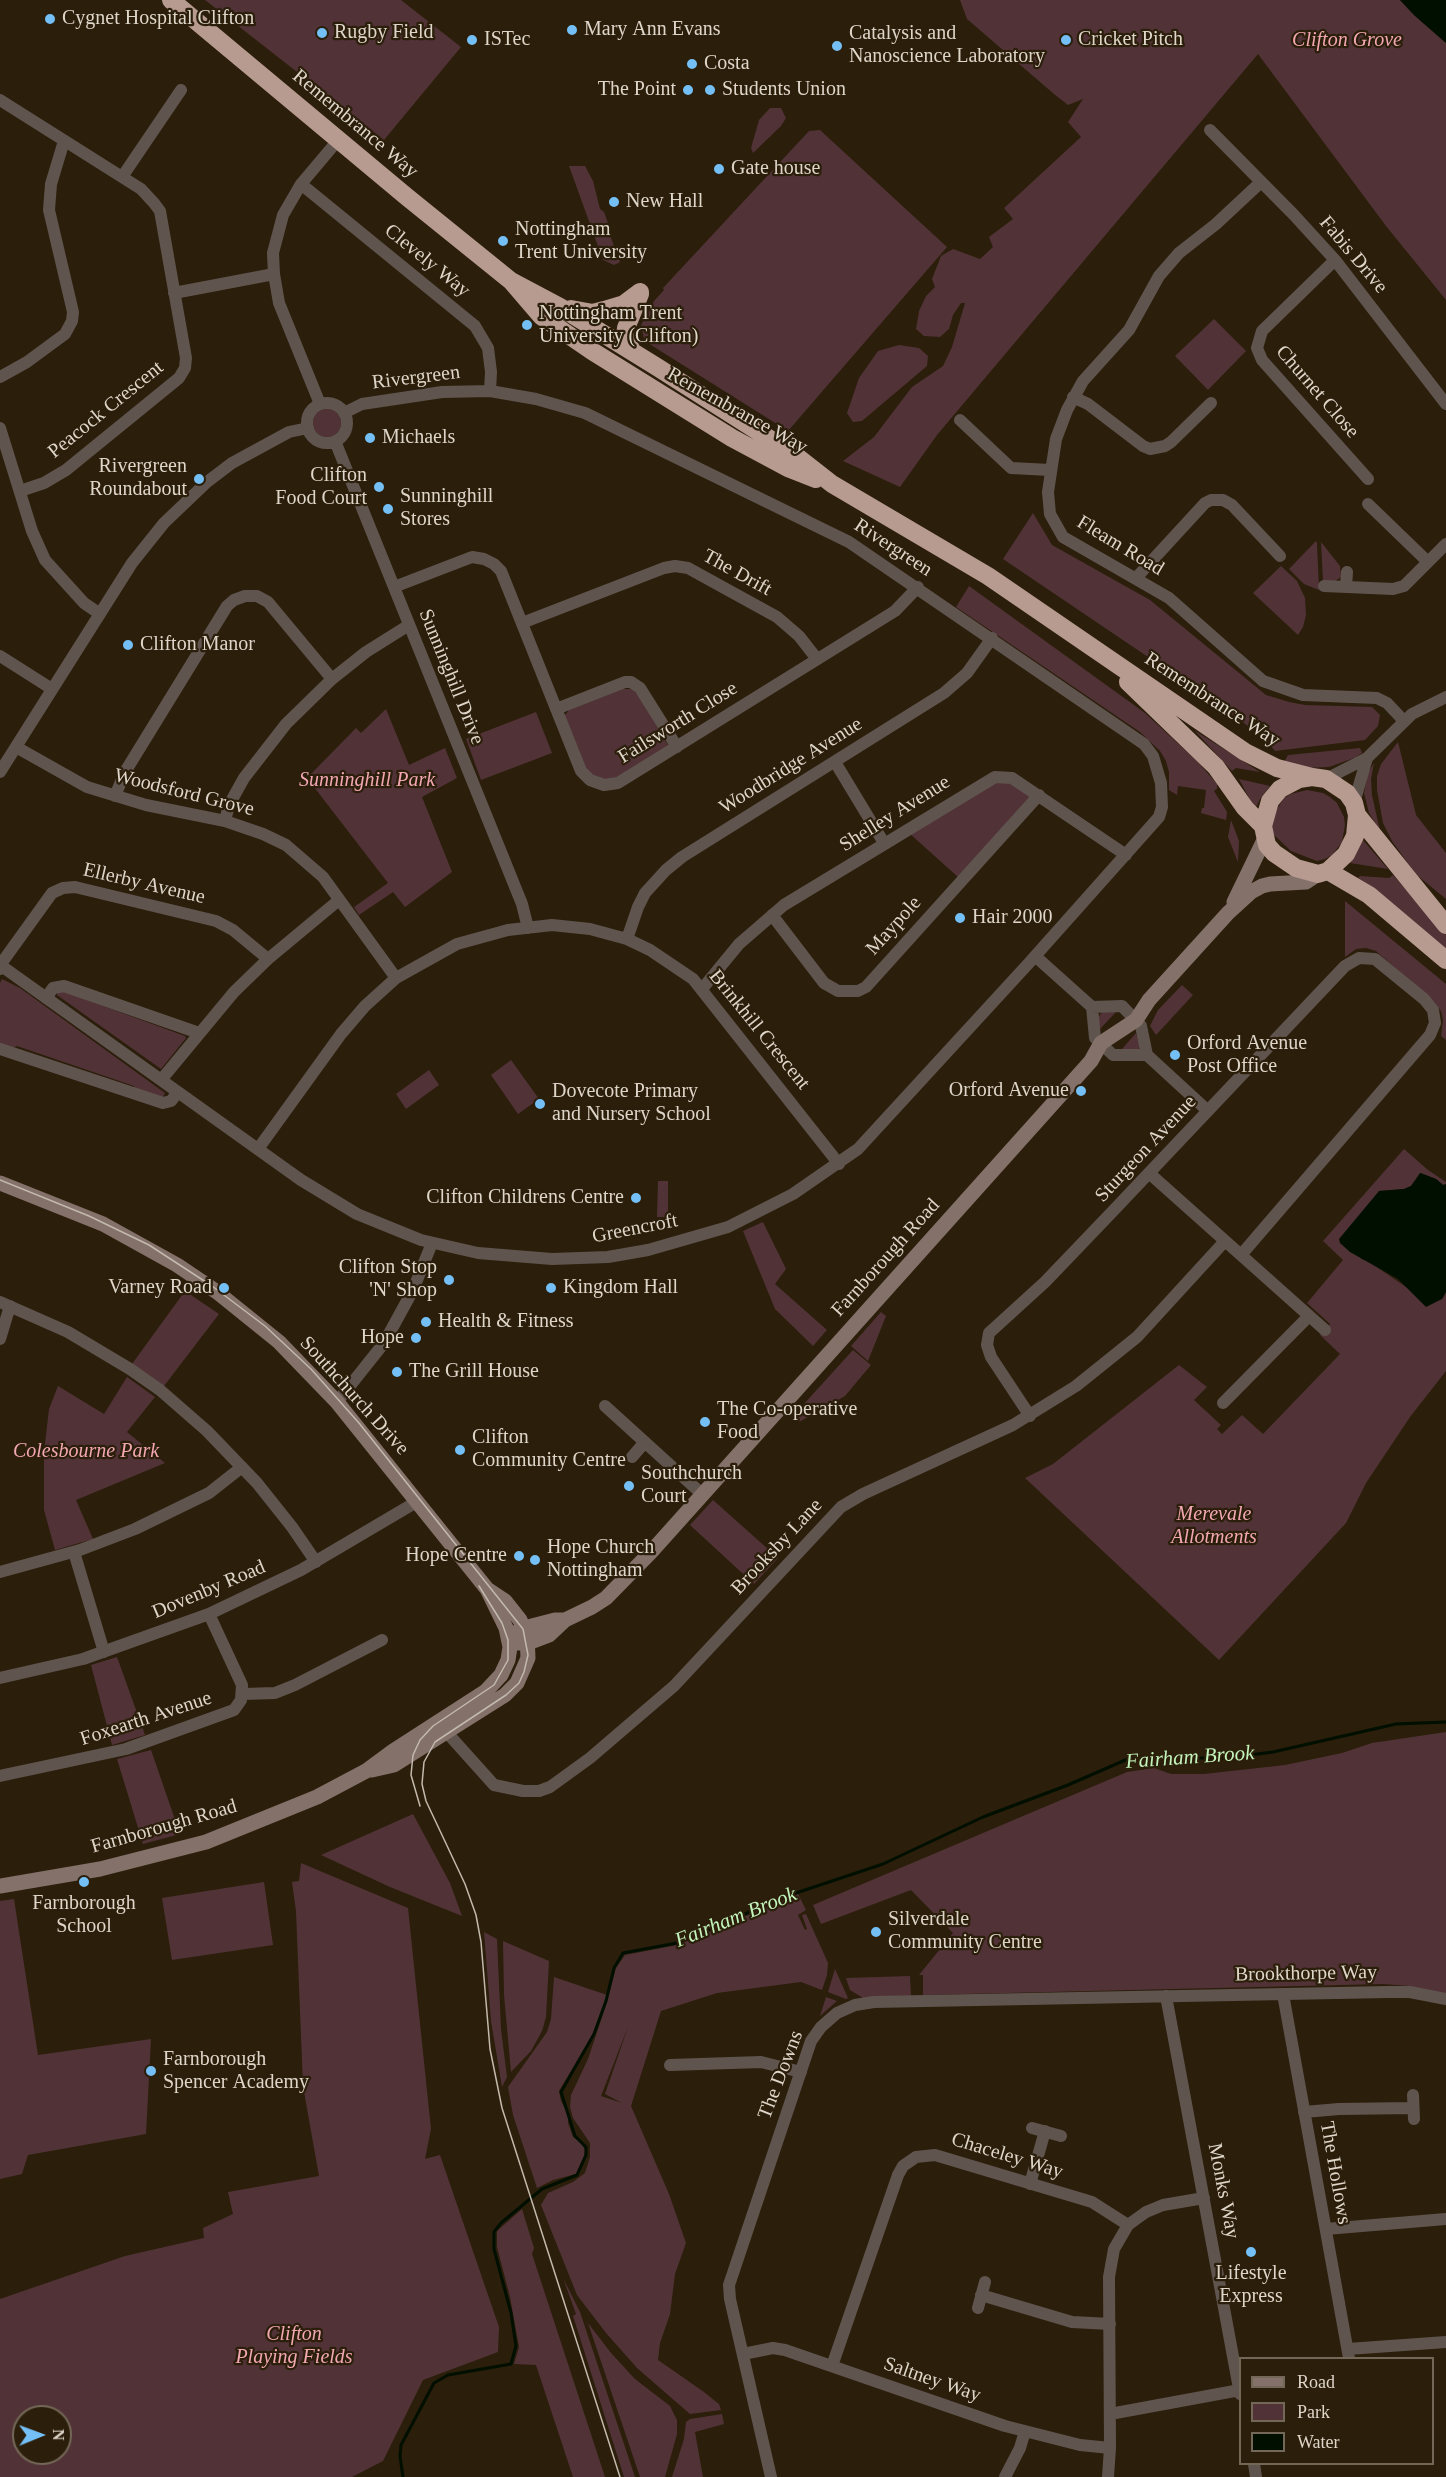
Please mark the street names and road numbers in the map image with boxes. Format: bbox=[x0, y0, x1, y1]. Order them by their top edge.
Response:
street label: Remembrance Way bbox=[287, 64, 423, 184]
street label: Fabis Drive bbox=[1314, 211, 1392, 299]
street label: Clevely Way bbox=[379, 219, 475, 303]
street label: Churnet Close bbox=[1270, 341, 1364, 443]
street label: Peacock Crescent bbox=[43, 356, 169, 464]
street label: Rivergreen bbox=[371, 361, 461, 395]
street label: Remembrance Way bbox=[663, 363, 811, 459]
street label: Fleam Road bbox=[1072, 511, 1168, 581]
street label: Rivergreen bbox=[849, 514, 937, 582]
street label: The Drift bbox=[698, 544, 776, 602]
street label: Sunninghill Drive bbox=[413, 606, 489, 748]
street label: Remembrance Way bbox=[1140, 647, 1284, 753]
street label: Failsworth Close bbox=[614, 677, 742, 769]
street label: Woodbridge Avenue bbox=[715, 712, 867, 820]
street label: Woodsford Grove bbox=[112, 764, 256, 822]
street label: Shelley Avenue bbox=[835, 771, 955, 857]
street label: Ellerby Avenue bbox=[81, 858, 207, 910]
street label: Maypole bbox=[861, 892, 927, 960]
street label: Brinkhill Crescent bbox=[703, 965, 815, 1095]
street label: Sturgeon Avenue bbox=[1090, 1091, 1202, 1207]
street label: Farnborough Road bbox=[827, 1194, 945, 1322]
street label: Greencroft bbox=[590, 1209, 680, 1249]
street label: Southchurch Drive bbox=[294, 1332, 414, 1460]
street label: Brooksby Lane bbox=[726, 1494, 828, 1600]
street label: Dovenby Road bbox=[149, 1555, 269, 1625]
street label: Foxearth Avenue bbox=[77, 1686, 215, 1752]
street label: Farnborough Road bbox=[88, 1795, 240, 1859]
street label: Brookthorpe Way bbox=[1235, 1961, 1377, 1987]
street label: The Downs bbox=[753, 2027, 809, 2123]
street label: The Hollows bbox=[1314, 2120, 1356, 2226]
street label: Chaceley Way bbox=[948, 2128, 1066, 2184]
street label: Monks Way bbox=[1202, 2141, 1244, 2241]
street label: Saltney Way bbox=[880, 2352, 984, 2408]

